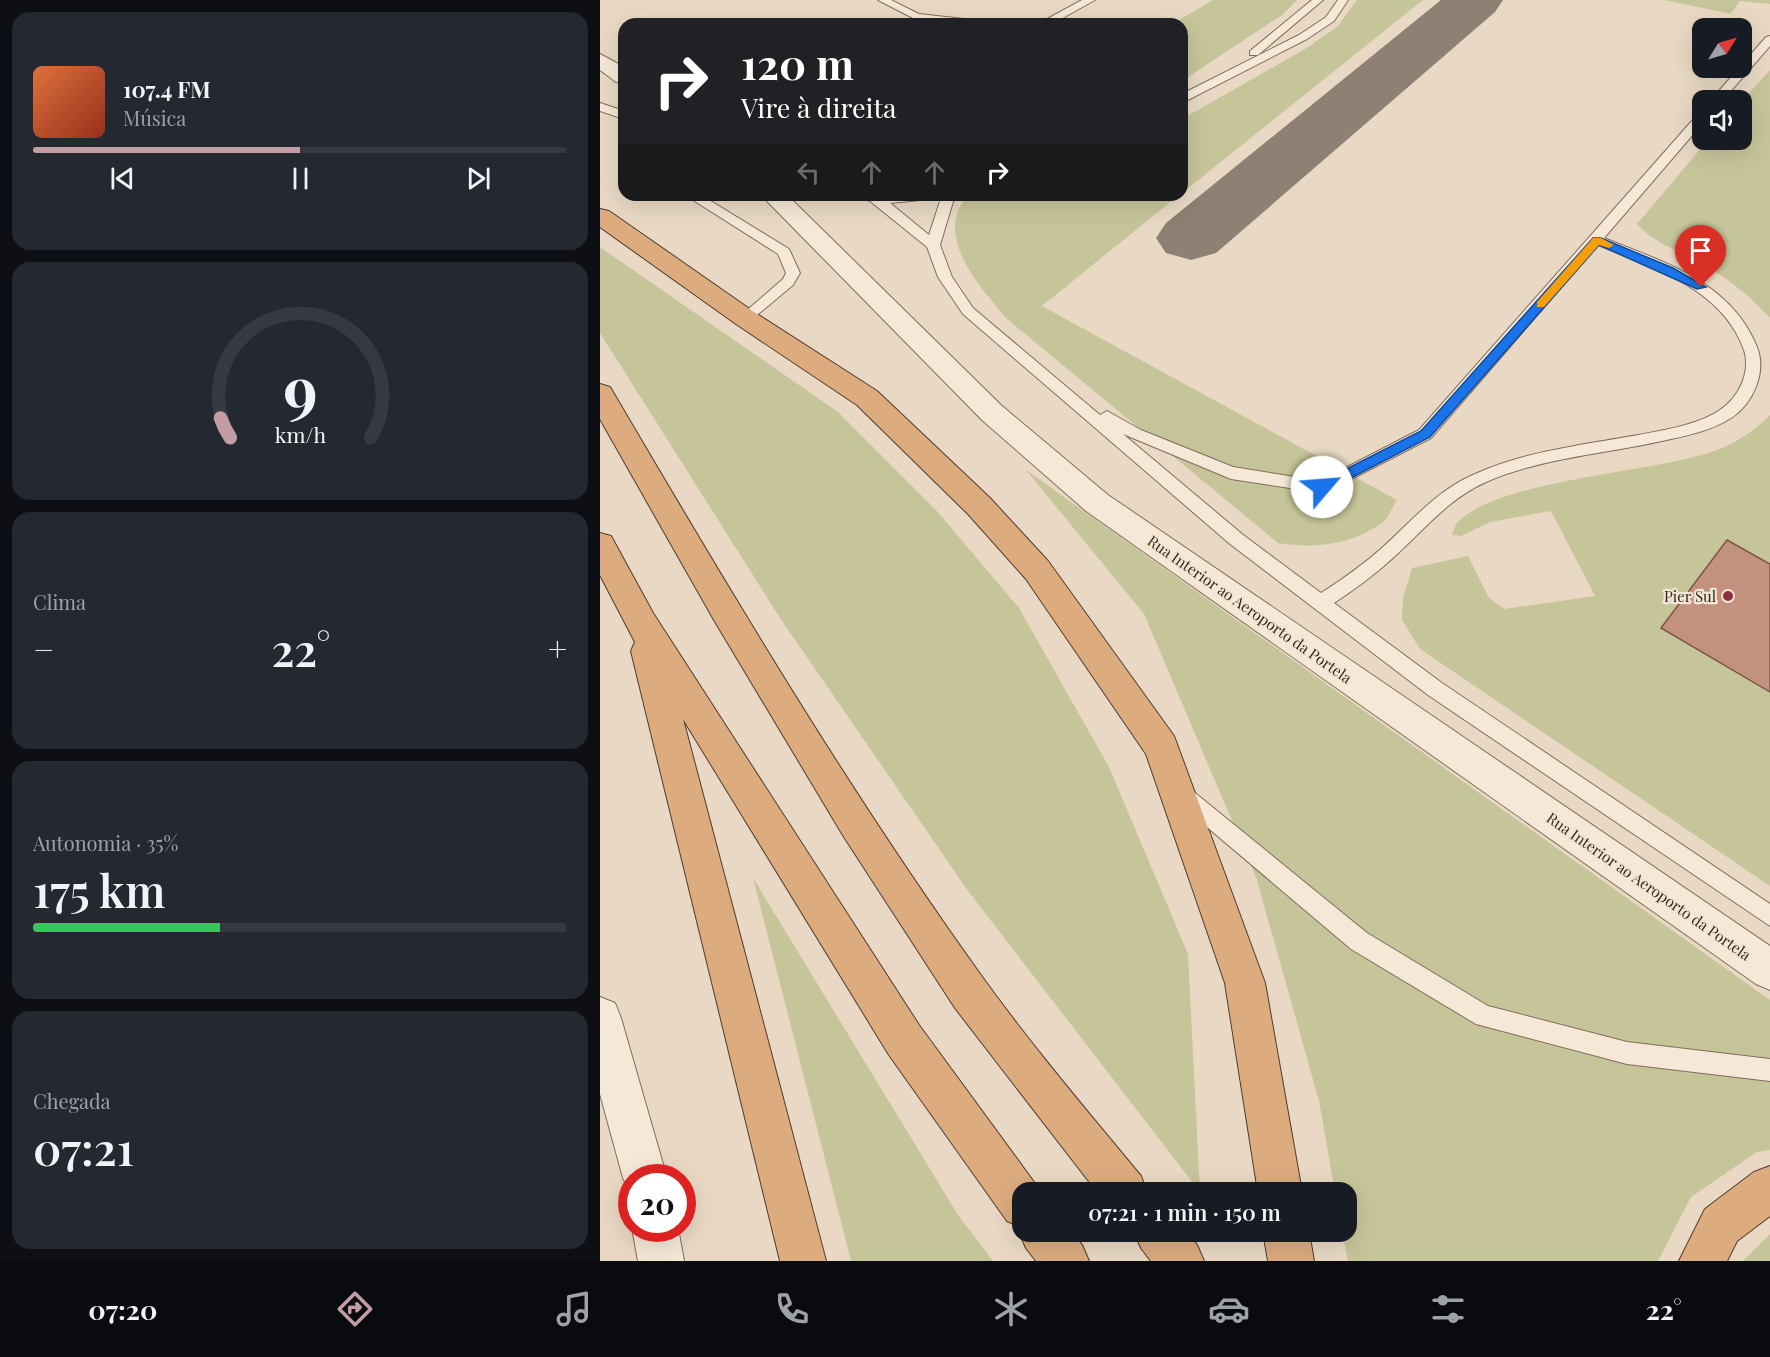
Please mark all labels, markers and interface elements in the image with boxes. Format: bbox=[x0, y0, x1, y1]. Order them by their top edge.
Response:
north arrow bbox=[1692, 18, 1752, 78]
map controls bbox=[1692, 18, 1752, 150]
text: 120 m bbox=[741, 35, 854, 91]
icon: right bbox=[642, 42, 720, 120]
text: 107.4 FM bbox=[123, 74, 211, 104]
text: Vire à direita bbox=[741, 89, 897, 125]
button: sound bbox=[1692, 90, 1752, 150]
text: Música bbox=[123, 104, 186, 131]
icon: left bbox=[792, 156, 825, 189]
icon: ahead bbox=[855, 156, 888, 189]
icon: ahead bbox=[918, 156, 951, 189]
icon: right bbox=[981, 156, 1014, 189]
icon: previous bbox=[106, 162, 139, 195]
icon: pause bbox=[284, 162, 317, 195]
icon: next bbox=[462, 162, 495, 195]
pin bbox=[1675, 225, 1726, 287]
icon: arrive bbox=[1684, 234, 1717, 267]
text: 9 bbox=[283, 344, 317, 428]
text: km/h bbox=[274, 420, 326, 448]
position arrow bbox=[1290, 455, 1354, 519]
street label: Rua Interior ao Aeroporto da Portela bbox=[1144, 531, 1357, 688]
place label: Pier Sul bbox=[1664, 586, 1716, 606]
text: Clima bbox=[33, 588, 86, 615]
marker: Pier Sul bbox=[1721, 589, 1735, 603]
text: 22° bbox=[271, 618, 331, 678]
text: − bbox=[33, 626, 54, 670]
text: + bbox=[548, 626, 567, 670]
street label: Rua Interior ao Aeroporto da Portela bbox=[1543, 808, 1756, 965]
text: Autonomia · 35% bbox=[33, 829, 178, 856]
text: 175 km bbox=[33, 859, 165, 919]
text: Chegada bbox=[33, 1087, 111, 1114]
text: 07:21 bbox=[33, 1117, 134, 1177]
speed limit sign: 20 bbox=[618, 1164, 696, 1242]
text: 07:21 · 1 min · 150 m bbox=[1088, 1197, 1281, 1227]
icon: directions bbox=[334, 1288, 376, 1330]
icon: music bbox=[553, 1288, 595, 1330]
icon: phone bbox=[771, 1288, 813, 1330]
icon: climate bbox=[990, 1288, 1032, 1330]
icon: car bbox=[1208, 1288, 1250, 1330]
icon: filters bbox=[1427, 1288, 1469, 1330]
text: 07:20 bbox=[88, 1291, 157, 1327]
text: 22° bbox=[1646, 1291, 1682, 1327]

